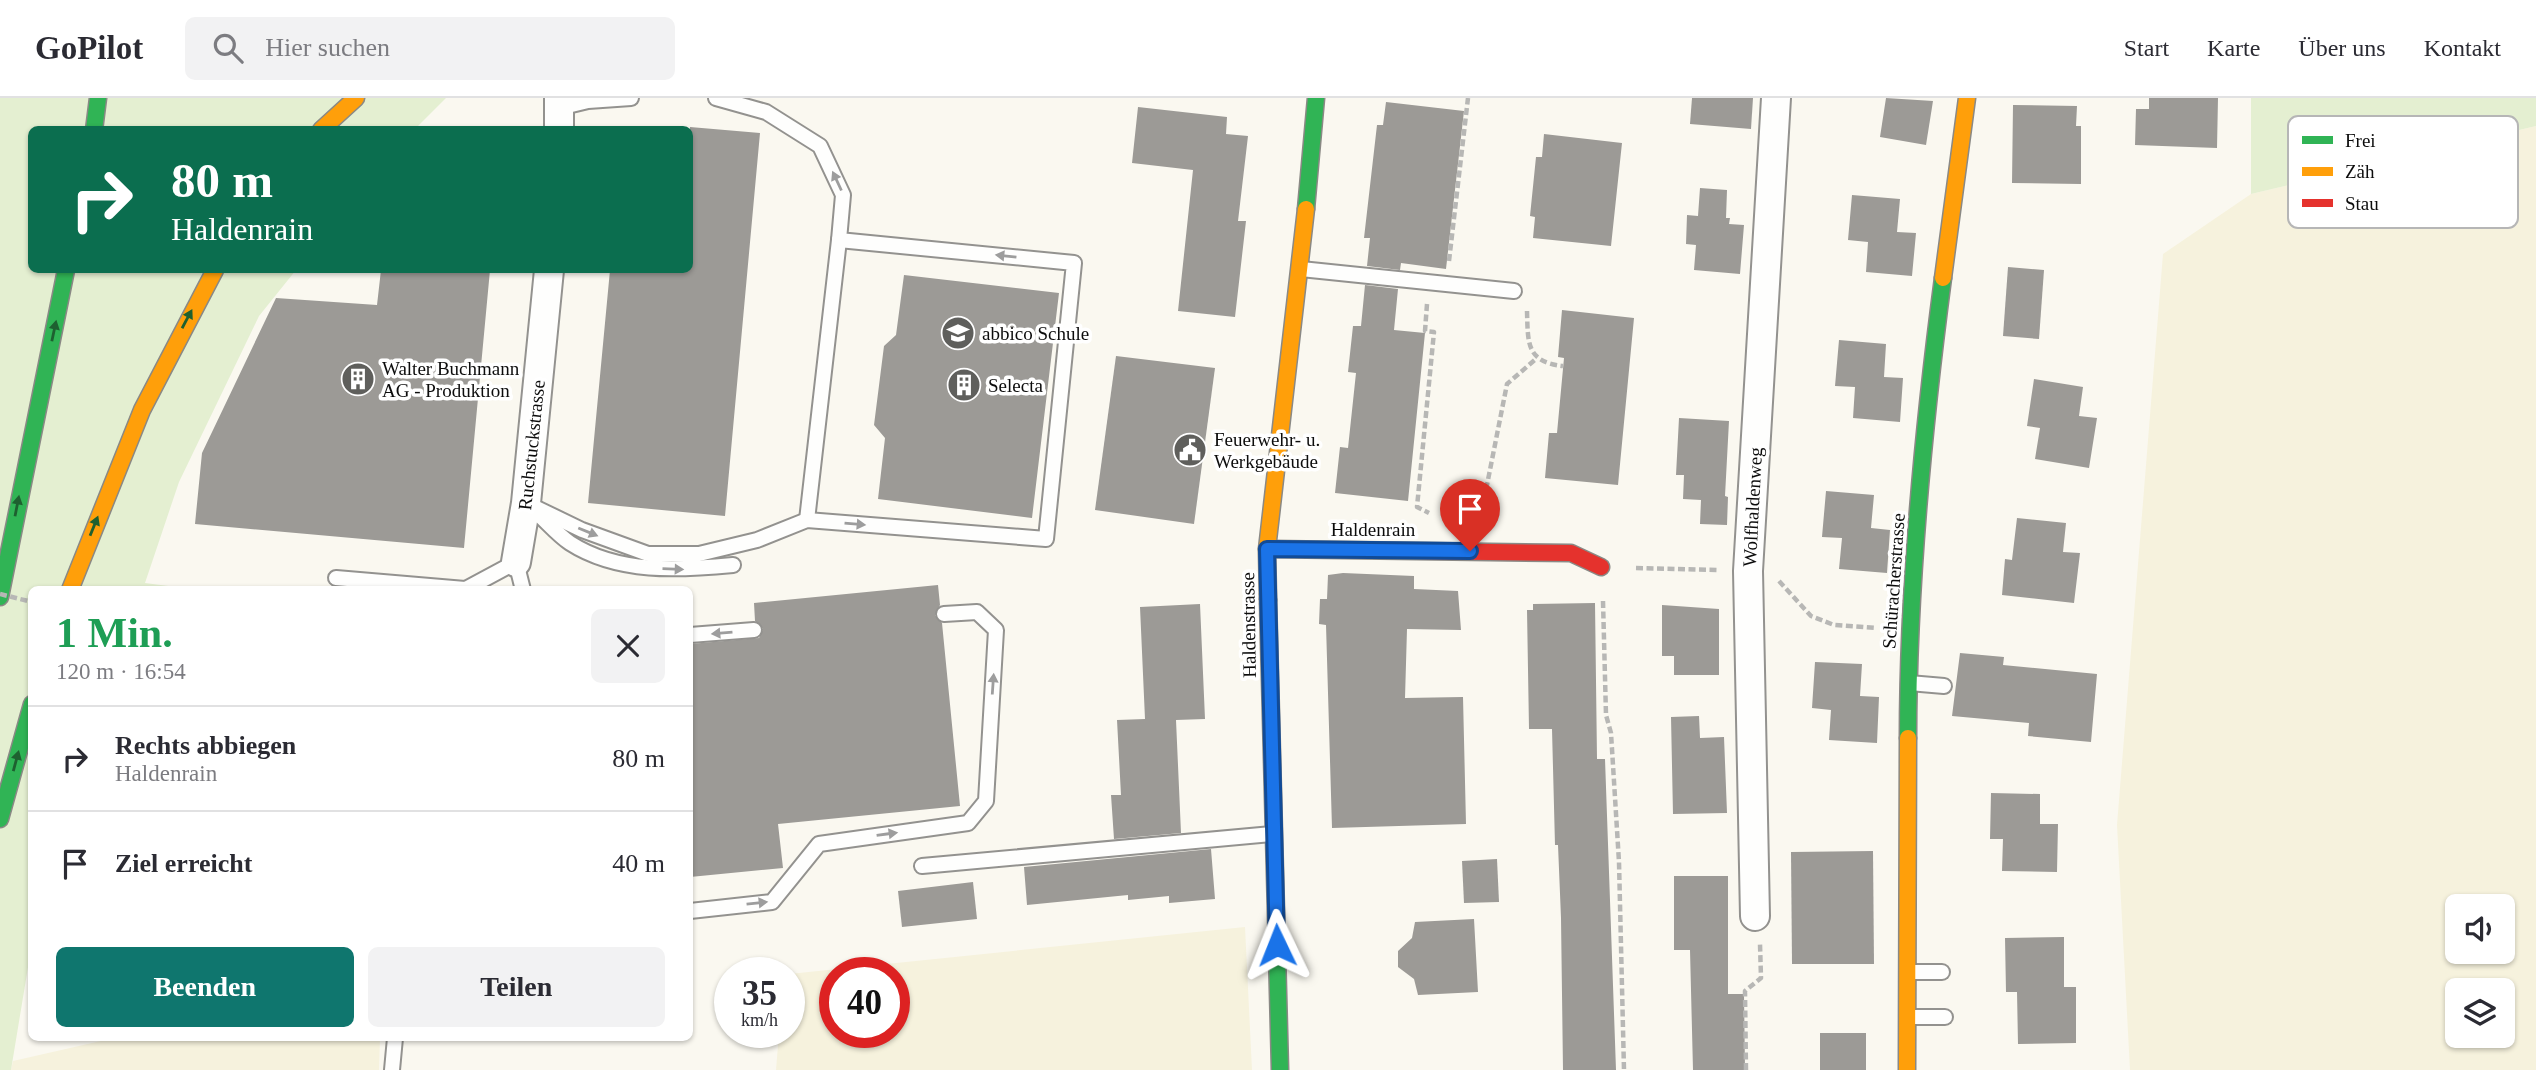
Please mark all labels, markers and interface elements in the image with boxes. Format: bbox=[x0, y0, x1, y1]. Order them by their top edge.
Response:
search box bbox=[185, 17, 675, 80]
icon: search bbox=[209, 29, 247, 67]
text: GoPilot bbox=[35, 30, 143, 66]
text: Hier suchen bbox=[265, 33, 390, 62]
text: Start bbox=[2124, 35, 2169, 61]
text: Karte bbox=[2207, 35, 2260, 61]
text: Über uns bbox=[2298, 35, 2386, 61]
text: Kontakt bbox=[2424, 35, 2501, 61]
legend bbox=[2288, 116, 2518, 228]
text: Frei bbox=[2345, 130, 2376, 151]
text: 80 m bbox=[171, 153, 273, 208]
icon: right bbox=[56, 154, 147, 245]
text: Zäh bbox=[2345, 161, 2375, 182]
one-way arrow bbox=[831, 171, 842, 191]
text: Stau bbox=[2345, 193, 2379, 214]
text: Haldenrain bbox=[171, 211, 313, 247]
one-way arrow bbox=[994, 251, 1016, 262]
one-way arrow bbox=[181, 308, 193, 328]
school or university icon: abbico Schule bbox=[939, 314, 977, 352]
one-way arrow bbox=[48, 320, 59, 342]
place label: abbico Schule bbox=[982, 323, 1089, 344]
place label: Walter Buchmann AG - Produktion bbox=[382, 358, 520, 401]
building icon: Walter Buchmann AG - Produktion bbox=[339, 360, 377, 398]
building icon: Selecta bbox=[945, 366, 983, 404]
place label: Selecta bbox=[988, 375, 1043, 396]
street label: Ruchstuckstrasse bbox=[514, 379, 549, 511]
place label: Feuerwehr- u. Werkgebäude bbox=[1214, 429, 1320, 472]
public building icon: Feuerwehr- u. Werkgebäude bbox=[1171, 431, 1209, 469]
street label: Wolfhaldenweg bbox=[1739, 446, 1766, 567]
pin bbox=[1440, 479, 1500, 551]
icon: arrive bbox=[1451, 490, 1489, 528]
one-way arrow bbox=[12, 495, 23, 517]
street label: Schüracherstrasse bbox=[1878, 512, 1909, 650]
one-way arrow bbox=[88, 515, 99, 536]
one-way arrow bbox=[844, 519, 866, 530]
street label: Haldenrain bbox=[1331, 519, 1416, 540]
one-way arrow bbox=[578, 526, 599, 537]
one-way arrow bbox=[662, 563, 684, 574]
street label: Haldenstrasse bbox=[1237, 572, 1260, 678]
button: close bbox=[591, 609, 665, 683]
text: 1 Min. bbox=[56, 610, 173, 656]
one-way arrow bbox=[710, 628, 732, 639]
text: 120 m · 16:54 bbox=[56, 659, 186, 684]
one-way arrow bbox=[987, 672, 998, 694]
text: Rechts abbiegen bbox=[115, 731, 296, 760]
icon: right bbox=[56, 740, 94, 778]
text: 80 m bbox=[612, 744, 665, 773]
one-way arrow bbox=[11, 750, 21, 771]
text: Haldenrain bbox=[115, 761, 217, 786]
one-way arrow bbox=[876, 829, 898, 840]
icon: arrive bbox=[56, 845, 94, 883]
text: Ziel erreicht bbox=[115, 849, 252, 878]
text: 40 m bbox=[612, 849, 665, 878]
map controls bbox=[2445, 894, 2515, 1048]
button: sound bbox=[2445, 894, 2515, 964]
one-way arrow bbox=[747, 898, 769, 909]
position arrow bbox=[1240, 908, 1314, 982]
button: Beenden bbox=[56, 947, 354, 1027]
button: Teilen bbox=[368, 947, 665, 1027]
speed limit sign: 40 bbox=[819, 957, 910, 1048]
text: 35 bbox=[742, 974, 777, 1013]
button: layers bbox=[2445, 978, 2515, 1048]
text: km/h bbox=[741, 1010, 778, 1030]

